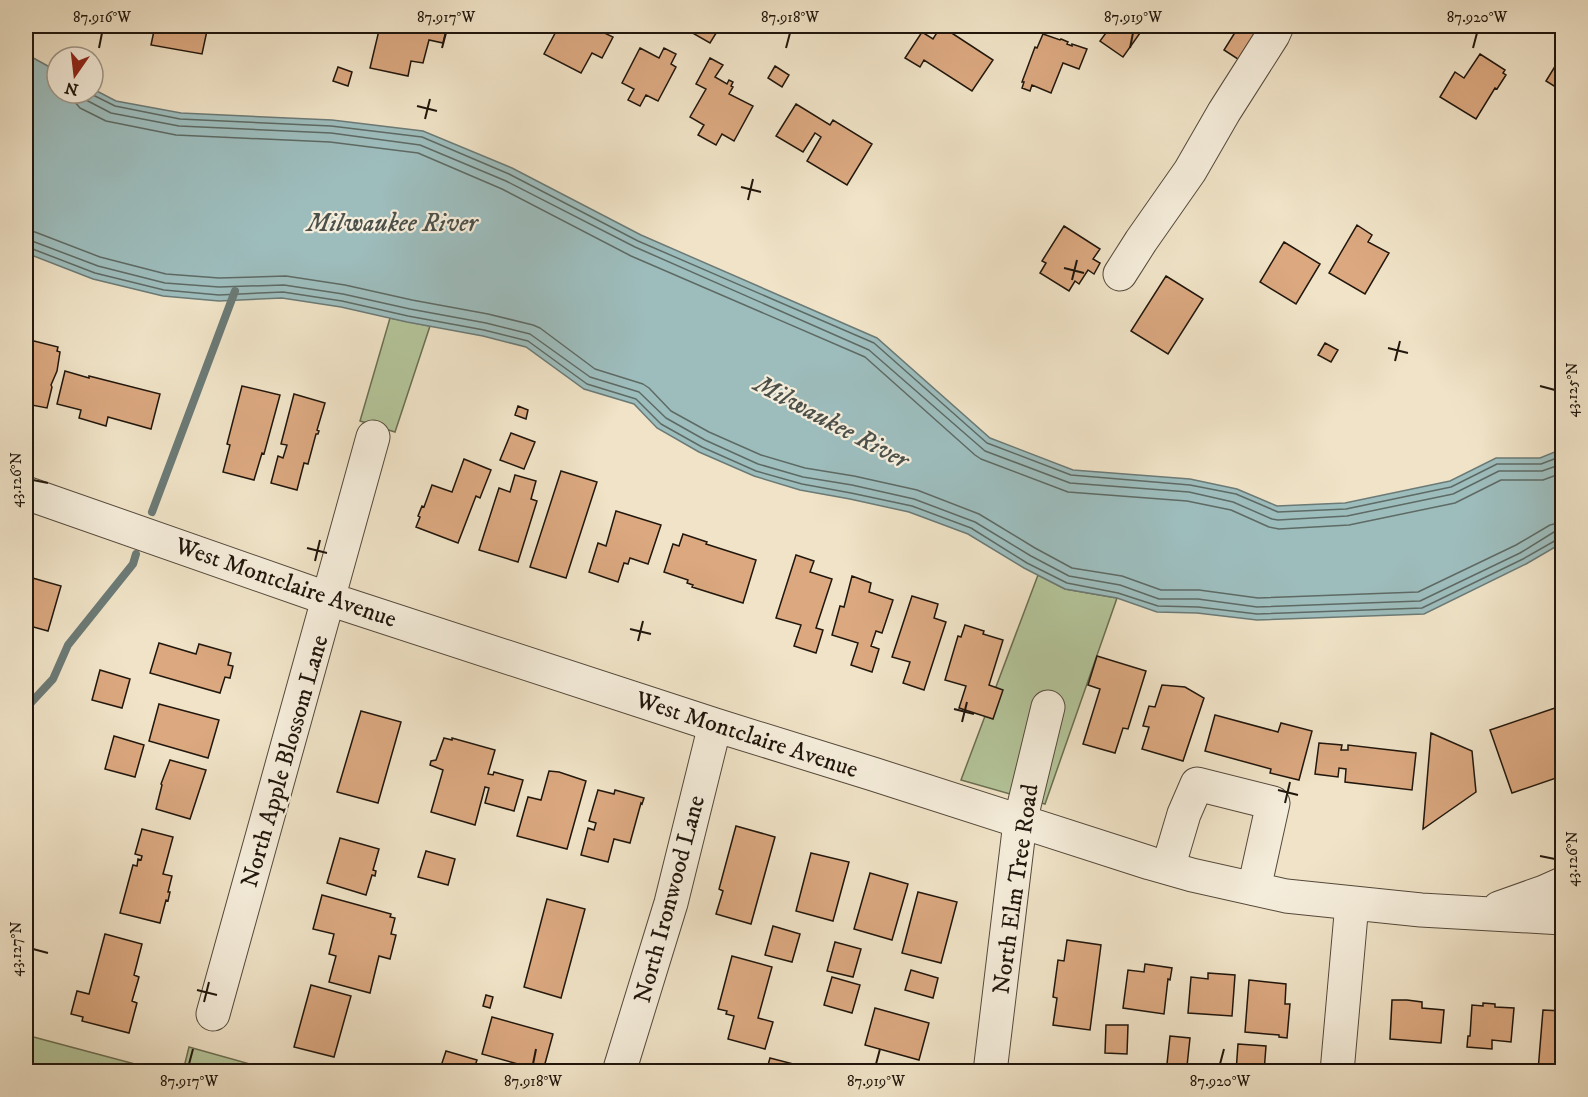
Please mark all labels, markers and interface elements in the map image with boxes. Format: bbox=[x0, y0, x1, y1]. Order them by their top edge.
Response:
text: 87.916°W bbox=[73, 8, 131, 27]
text: 87.917°W bbox=[417, 8, 475, 27]
text: 87.918°W bbox=[761, 8, 819, 27]
text: 87.919°W bbox=[1104, 8, 1162, 27]
text: 87.920°W bbox=[1447, 8, 1507, 27]
north arrow bbox=[45, 45, 105, 105]
text: N bbox=[63, 77, 80, 100]
water label: Milwaukee River bbox=[305, 207, 479, 240]
text: 43.125°N bbox=[1563, 362, 1582, 418]
water label: Milwaukee River bbox=[747, 367, 916, 478]
text: 43.126°N bbox=[7, 452, 26, 508]
street label: West Montclaire Avenue bbox=[170, 531, 400, 635]
street label: North Apple Blossom Lane bbox=[235, 632, 335, 891]
street label: West Montclaire Avenue bbox=[631, 685, 862, 785]
street label: North Elm Tree Road bbox=[986, 782, 1046, 996]
street label: North Ironwood Lane bbox=[628, 792, 712, 1006]
text: 43.126°N bbox=[1563, 831, 1582, 887]
text: 43.127°N bbox=[7, 921, 26, 977]
text: 87.917°W bbox=[160, 1072, 218, 1091]
text: 87.918°W bbox=[504, 1072, 562, 1091]
text: 87.919°W bbox=[847, 1072, 905, 1091]
text: 87.920°W bbox=[1190, 1072, 1250, 1091]

